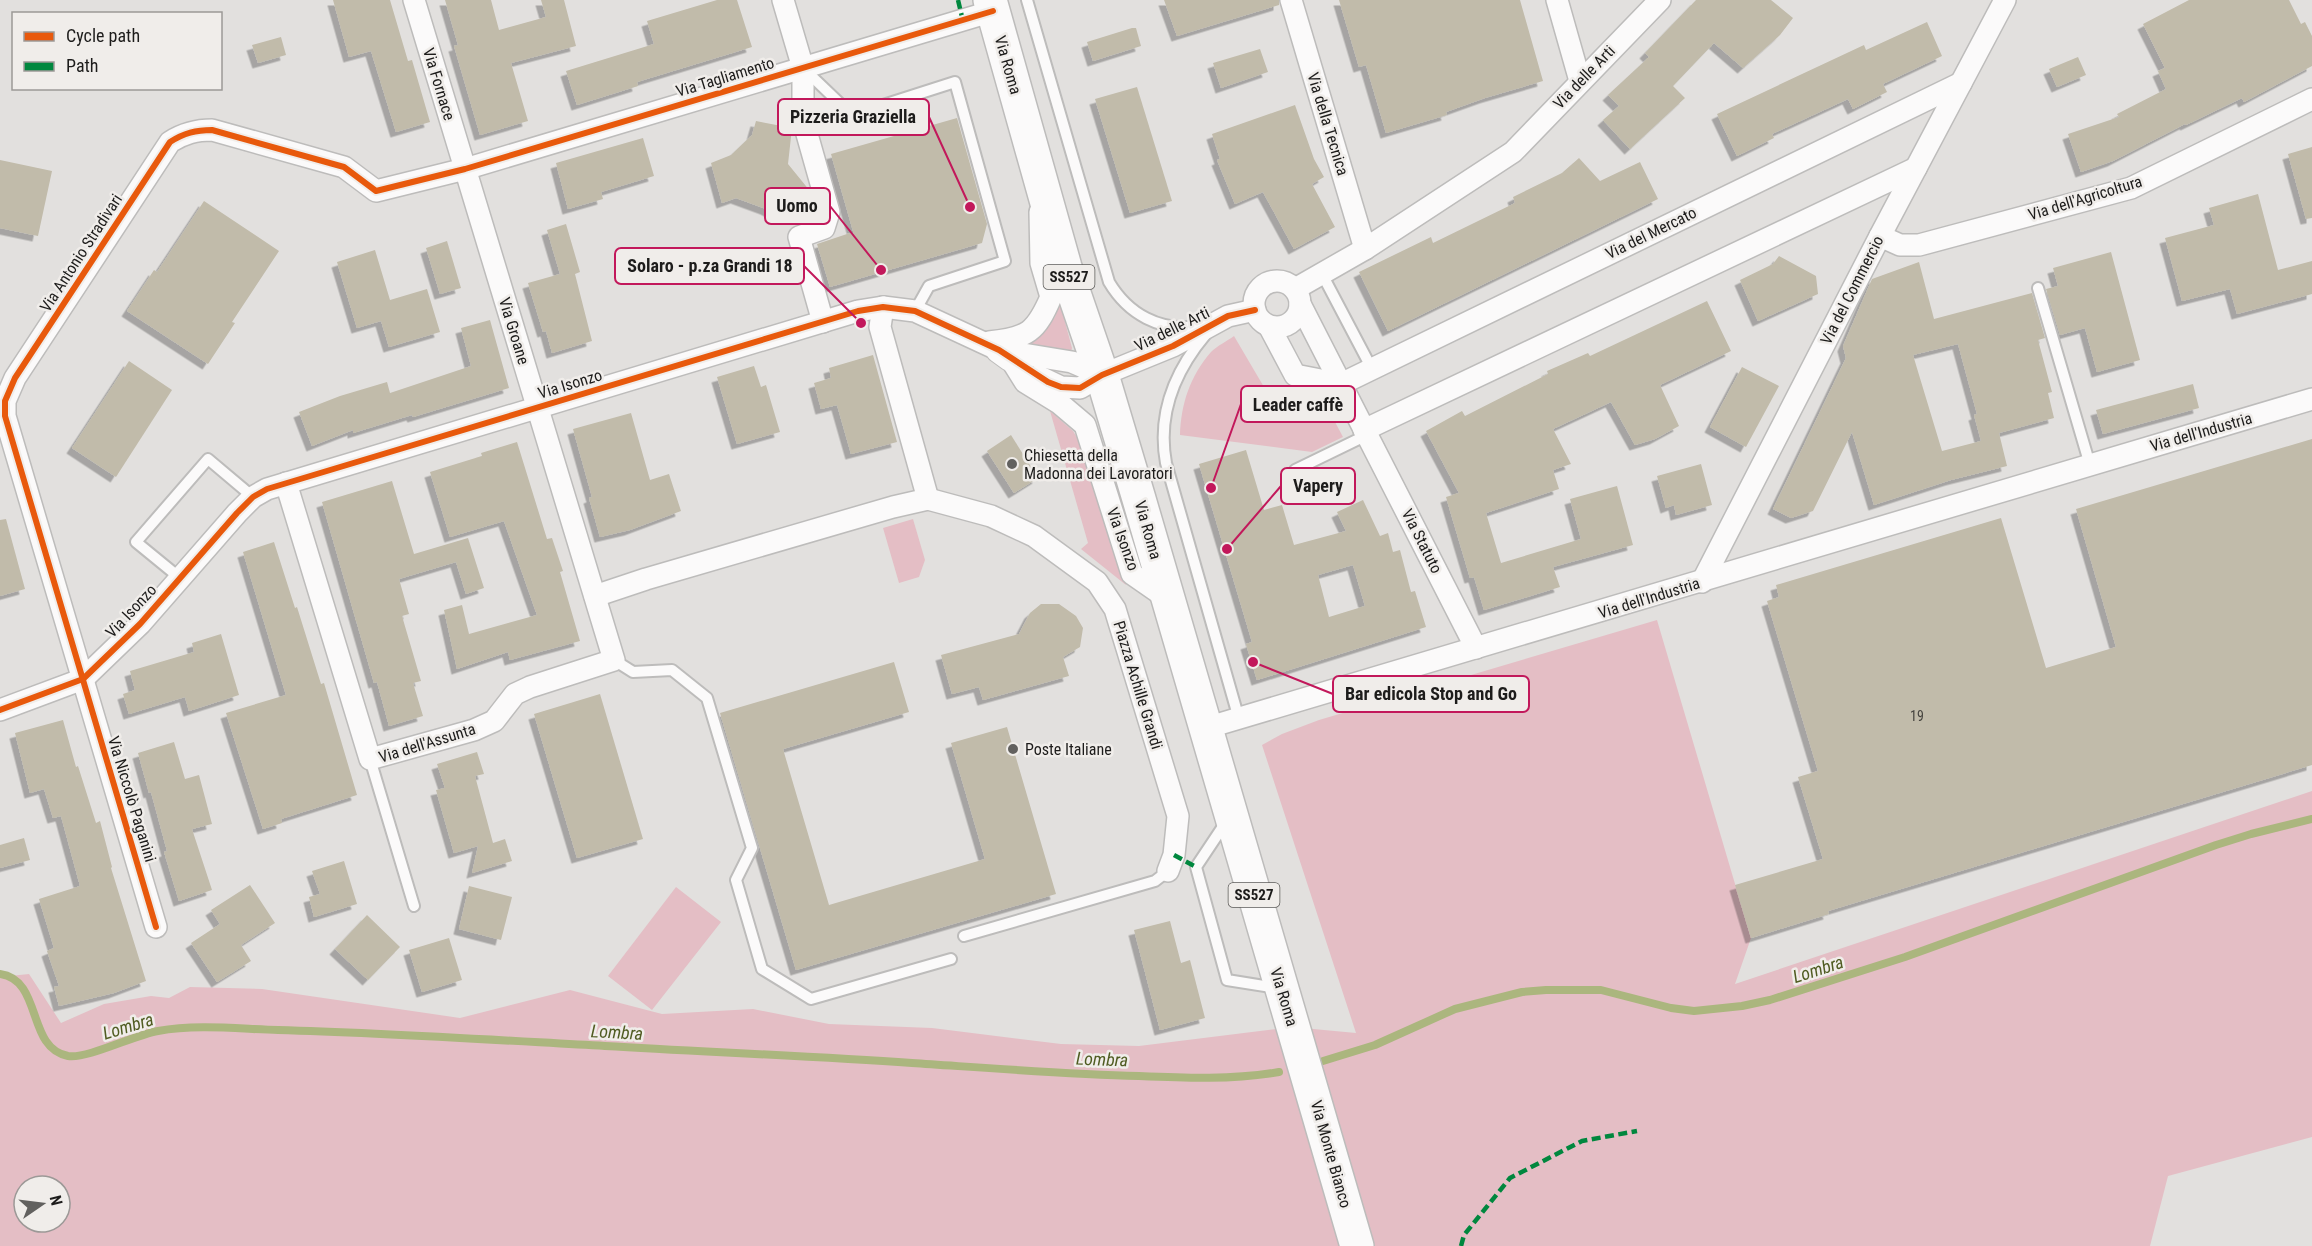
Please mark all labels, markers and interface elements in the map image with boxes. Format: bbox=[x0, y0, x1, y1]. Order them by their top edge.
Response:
legend bbox=[12, 12, 222, 90]
text: Cycle path bbox=[66, 25, 140, 46]
street label: Via Roma bbox=[991, 33, 1025, 97]
street label: Via delle Arti bbox=[1549, 41, 1619, 113]
street label: Via Fornace bbox=[419, 45, 459, 123]
street label: Via Tagliamento bbox=[674, 53, 776, 101]
text: Path bbox=[66, 55, 99, 76]
street label: Via della Tecnica bbox=[1303, 70, 1353, 178]
callout: Pizzeria Graziella bbox=[778, 99, 929, 135]
text: Pizzeria Graziella bbox=[790, 106, 916, 127]
street label: Via dell'Agricoltura bbox=[2026, 172, 2144, 224]
callout: Uomo bbox=[765, 188, 830, 224]
street label: Via Antonio Stradivari bbox=[36, 191, 126, 315]
text: Uomo bbox=[776, 195, 818, 216]
street label: Via del Mercato bbox=[1602, 203, 1700, 263]
street label: Via del Commercio bbox=[1816, 233, 1888, 347]
callout: Solaro - p.za Grandi 18 bbox=[615, 248, 804, 284]
text: Solaro - p.za Grandi 18 bbox=[627, 255, 793, 276]
road number: SS527 bbox=[1044, 265, 1094, 289]
street label: Via Groane bbox=[495, 295, 533, 367]
street label: Via delle Arti bbox=[1132, 303, 1212, 355]
street label: Via Isonzo bbox=[536, 365, 604, 403]
callout: Leader caffè bbox=[1241, 386, 1355, 422]
text: Leader caffè bbox=[1253, 394, 1344, 415]
street label: Via dell'Industria bbox=[2148, 408, 2254, 456]
place label: Chiesetta della Madonna dei Lavoratori bbox=[1024, 446, 1173, 483]
marker: Chiesetta della Madonna dei Lavoratori bbox=[1005, 457, 1019, 471]
callout: Vapery bbox=[1281, 468, 1355, 504]
text: Vapery bbox=[1293, 475, 1343, 496]
street label: Via Roma bbox=[1131, 498, 1165, 562]
street label: Via Isonzo bbox=[1103, 505, 1143, 573]
street label: Via Statuto bbox=[1398, 506, 1446, 576]
street label: Via dell'Industria bbox=[1596, 574, 1702, 622]
street label: Via Isonzo bbox=[102, 580, 160, 642]
street label: Piazza Achille Grandi bbox=[1109, 619, 1167, 751]
callout: Bar edicola Stop and Go bbox=[1333, 676, 1529, 712]
text: Bar edicola Stop and Go bbox=[1345, 683, 1517, 704]
house number: 19 bbox=[1910, 708, 1924, 724]
street label: Via dell'Assunta bbox=[376, 719, 478, 767]
street label: Via Niccolò Paganini bbox=[104, 734, 160, 864]
place label: Poste Italiane bbox=[1025, 740, 1112, 759]
marker: Poste Italiane bbox=[1006, 742, 1020, 756]
road number: SS527 bbox=[1228, 883, 1280, 907]
water label: Lombra bbox=[1790, 951, 1846, 987]
street label: Via Roma bbox=[1266, 965, 1302, 1029]
water label: Lombra bbox=[100, 1008, 156, 1044]
water label: Lombra bbox=[590, 1020, 644, 1044]
water label: Lombra bbox=[1076, 1048, 1128, 1070]
street label: Via Monte Bianco bbox=[1307, 1098, 1355, 1210]
north arrow bbox=[12, 1174, 72, 1234]
text: N bbox=[46, 1193, 66, 1208]

